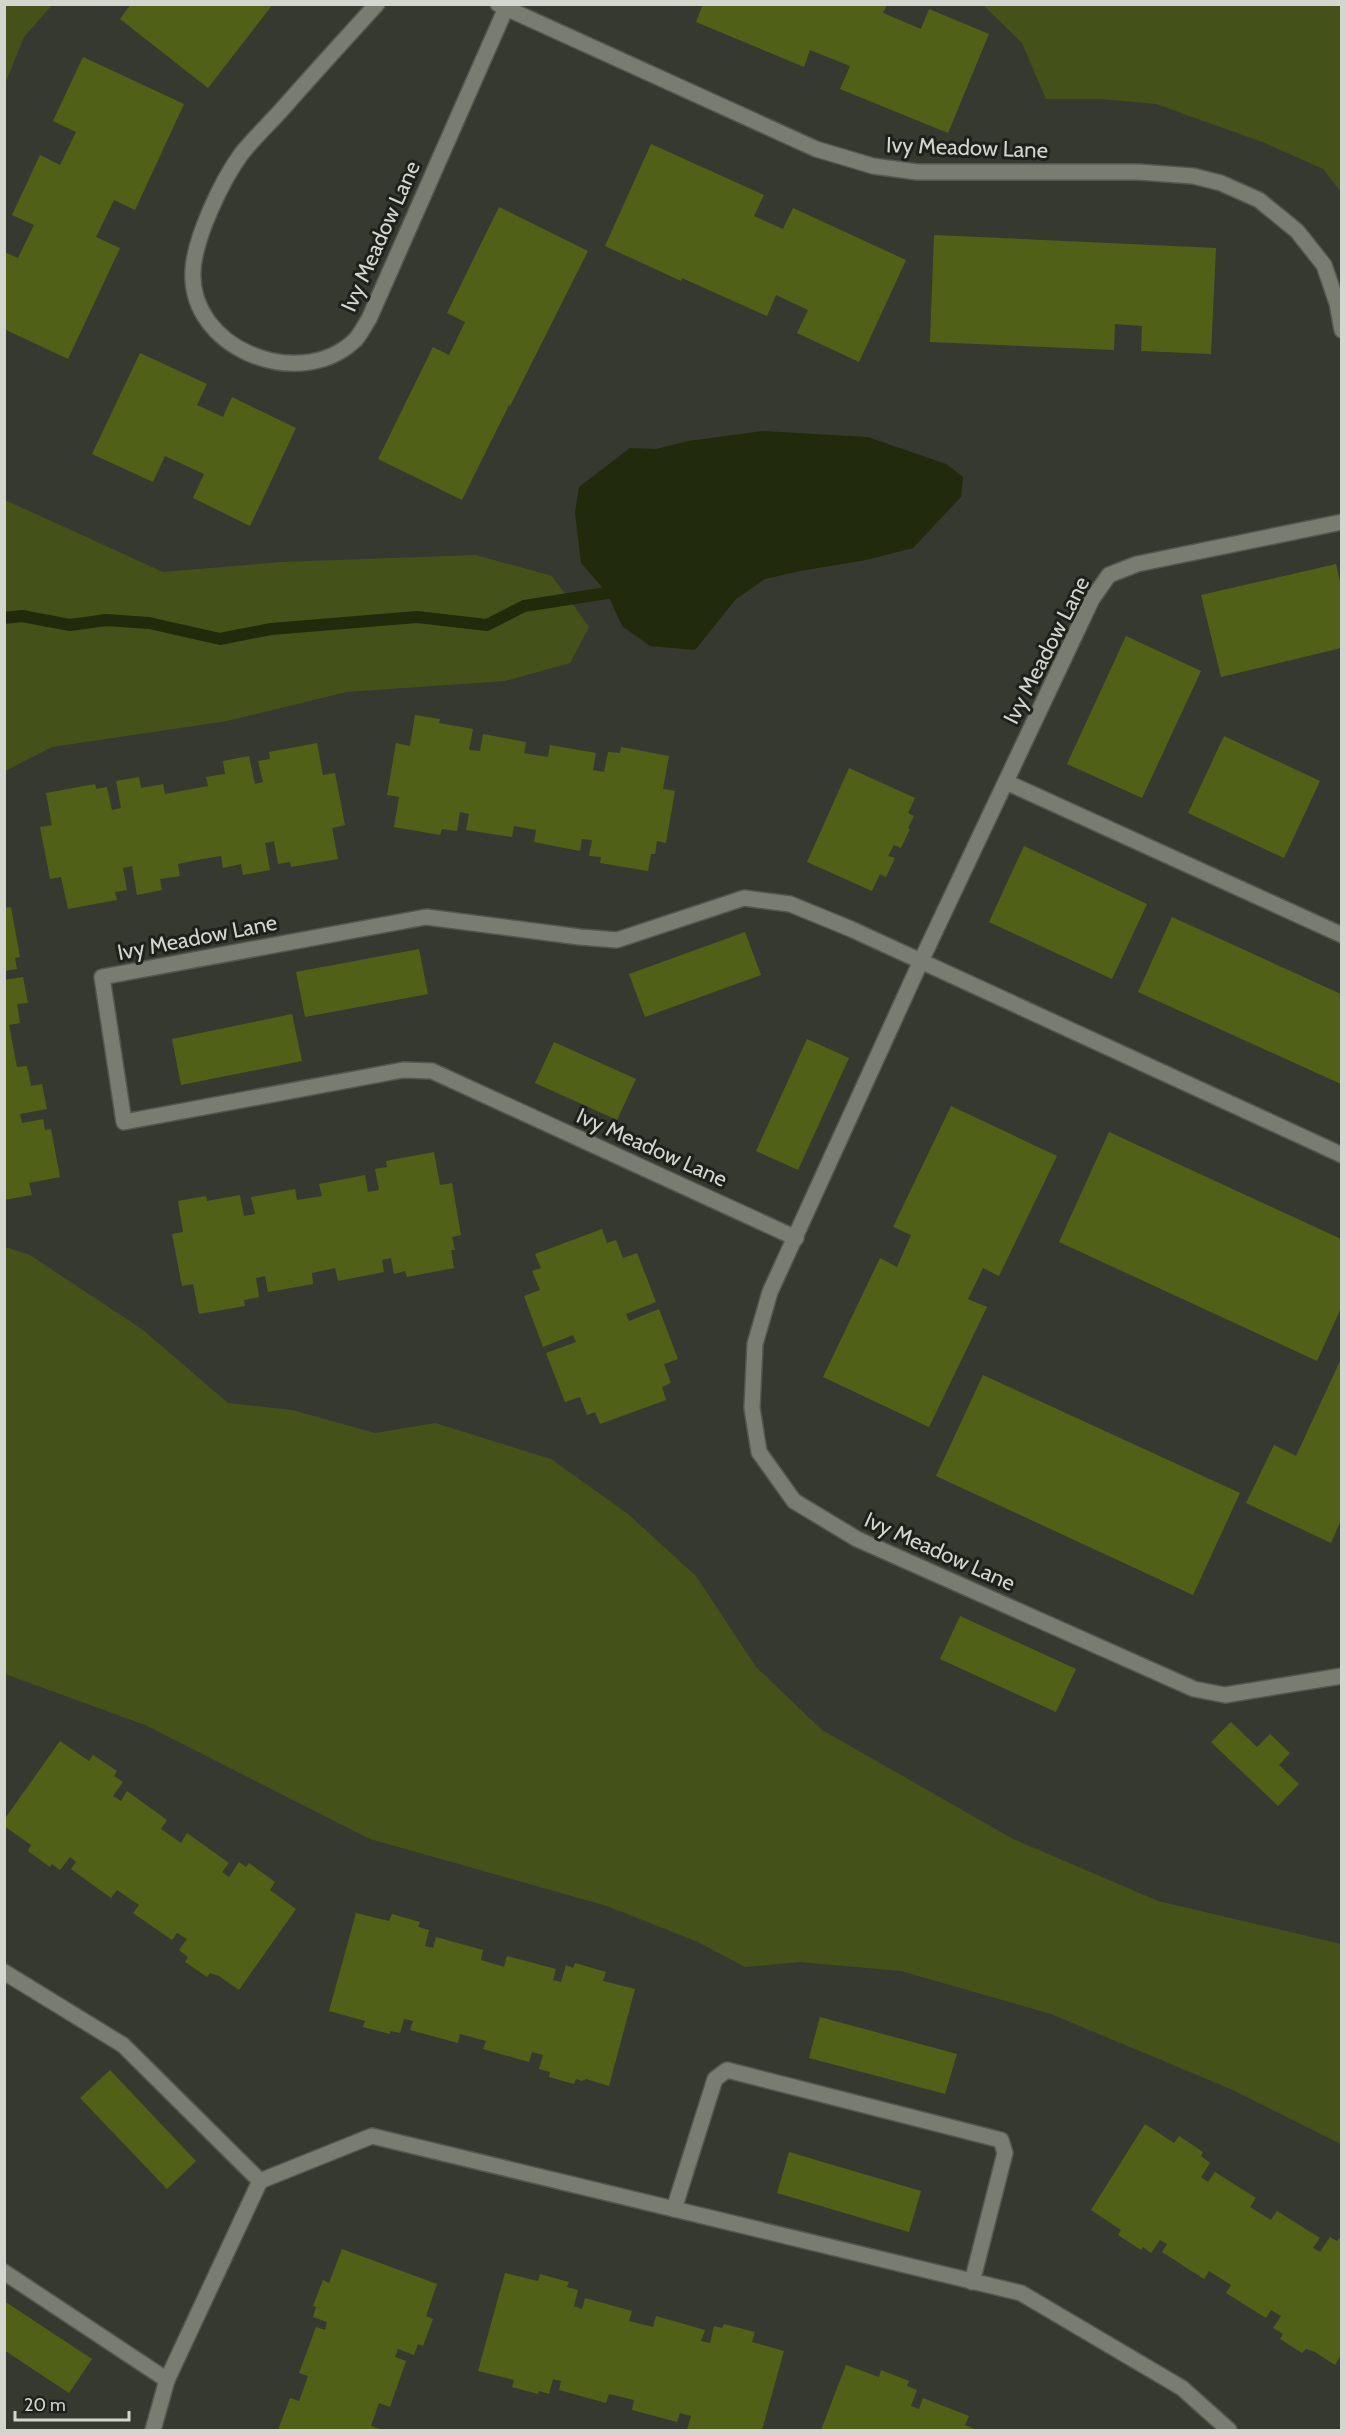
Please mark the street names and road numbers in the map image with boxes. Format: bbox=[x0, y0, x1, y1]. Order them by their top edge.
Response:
street label: Ivy Meadow Lane bbox=[886, 131, 1048, 164]
street label: Ivy Meadow Lane bbox=[335, 157, 426, 316]
street label: Ivy Meadow Lane bbox=[998, 572, 1095, 729]
street label: Ivy Meadow Lane bbox=[115, 909, 279, 966]
street label: Ivy Meadow Lane bbox=[572, 1102, 731, 1193]
street label: Ivy Meadow Lane bbox=[860, 1506, 1019, 1597]

